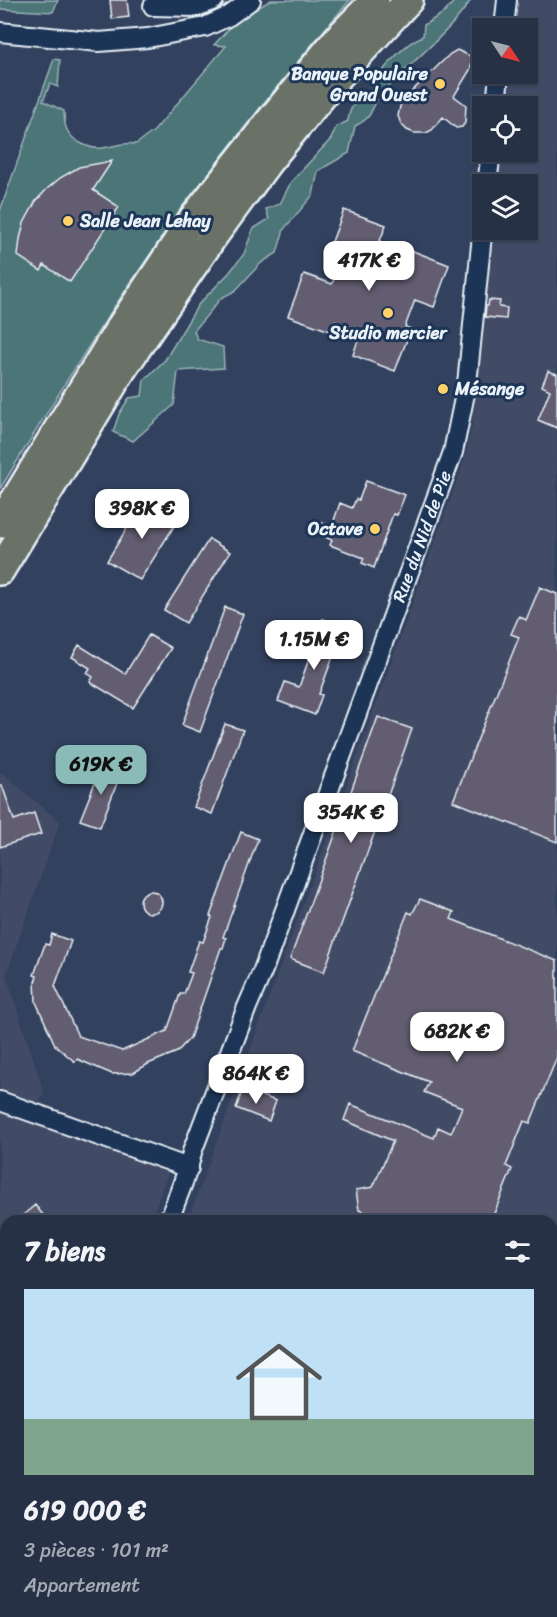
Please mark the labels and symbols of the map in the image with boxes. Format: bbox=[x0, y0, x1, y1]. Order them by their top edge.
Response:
north arrow bbox=[472, 18, 538, 84]
place label: Banque Populaire Grand Ouest bbox=[291, 58, 429, 111]
marker: Banque Populaire Grand Ouest bbox=[433, 77, 447, 91]
place label: Salle Jean Lehay bbox=[79, 205, 211, 237]
marker: Salle Jean Lehay bbox=[61, 214, 75, 228]
pin: 417K € bbox=[320, 241, 418, 292]
marker: Studio mercier bbox=[381, 306, 395, 320]
place label: Studio mercier bbox=[328, 317, 448, 349]
place label: Mésange bbox=[454, 373, 525, 405]
marker: Mésange bbox=[436, 382, 450, 396]
street label: Rue du Nid de Pie bbox=[383, 466, 461, 607]
pin: 398K € bbox=[93, 489, 191, 540]
place label: Octave bbox=[308, 513, 364, 545]
marker: Octave bbox=[368, 522, 382, 536]
pin: 1.15M € bbox=[259, 620, 369, 671]
pin: 619K € bbox=[52, 745, 150, 796]
pin: 354K € bbox=[302, 793, 400, 844]
pin: 682K € bbox=[408, 1012, 506, 1063]
pin: 864K € bbox=[207, 1054, 305, 1105]

